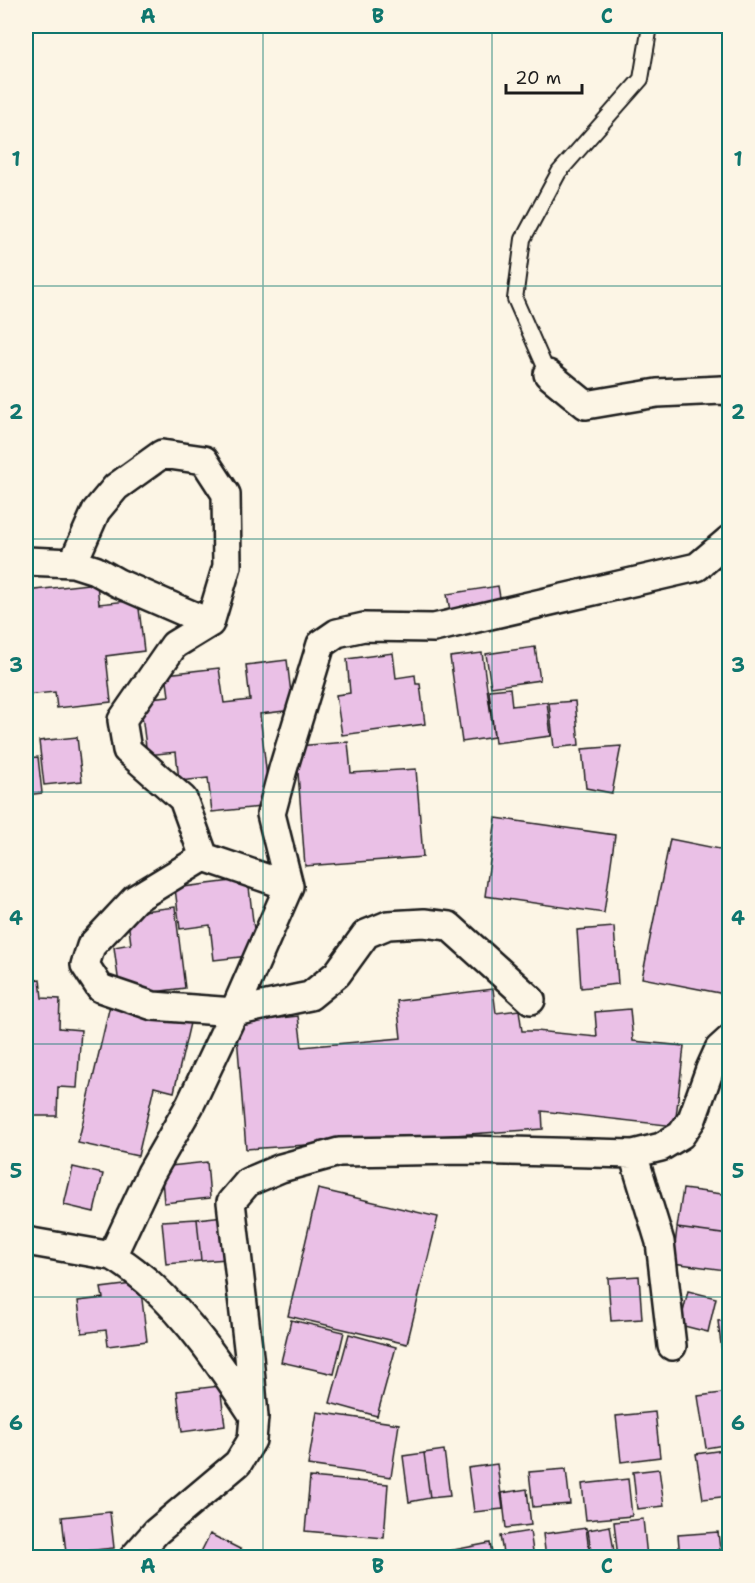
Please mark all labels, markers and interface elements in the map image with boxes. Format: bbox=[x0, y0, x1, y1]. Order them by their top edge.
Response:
text: A bbox=[140, 3, 156, 29]
text: B bbox=[372, 3, 384, 29]
text: C bbox=[601, 3, 613, 29]
scale bar bbox=[506, 57, 582, 95]
text: 20 m bbox=[515, 66, 561, 90]
text: 1 bbox=[11, 146, 21, 172]
text: 1 bbox=[733, 146, 743, 172]
text: 2 bbox=[9, 399, 23, 425]
text: 2 bbox=[731, 399, 745, 425]
text: 3 bbox=[9, 652, 23, 678]
text: 3 bbox=[731, 652, 745, 678]
text: 4 bbox=[9, 905, 23, 931]
text: 4 bbox=[731, 905, 745, 931]
text: 5 bbox=[10, 1158, 22, 1184]
text: 5 bbox=[732, 1158, 744, 1184]
text: 6 bbox=[9, 1410, 23, 1436]
text: 6 bbox=[731, 1410, 745, 1436]
text: A bbox=[140, 1553, 156, 1579]
text: B bbox=[372, 1553, 384, 1579]
text: C bbox=[601, 1553, 613, 1579]

